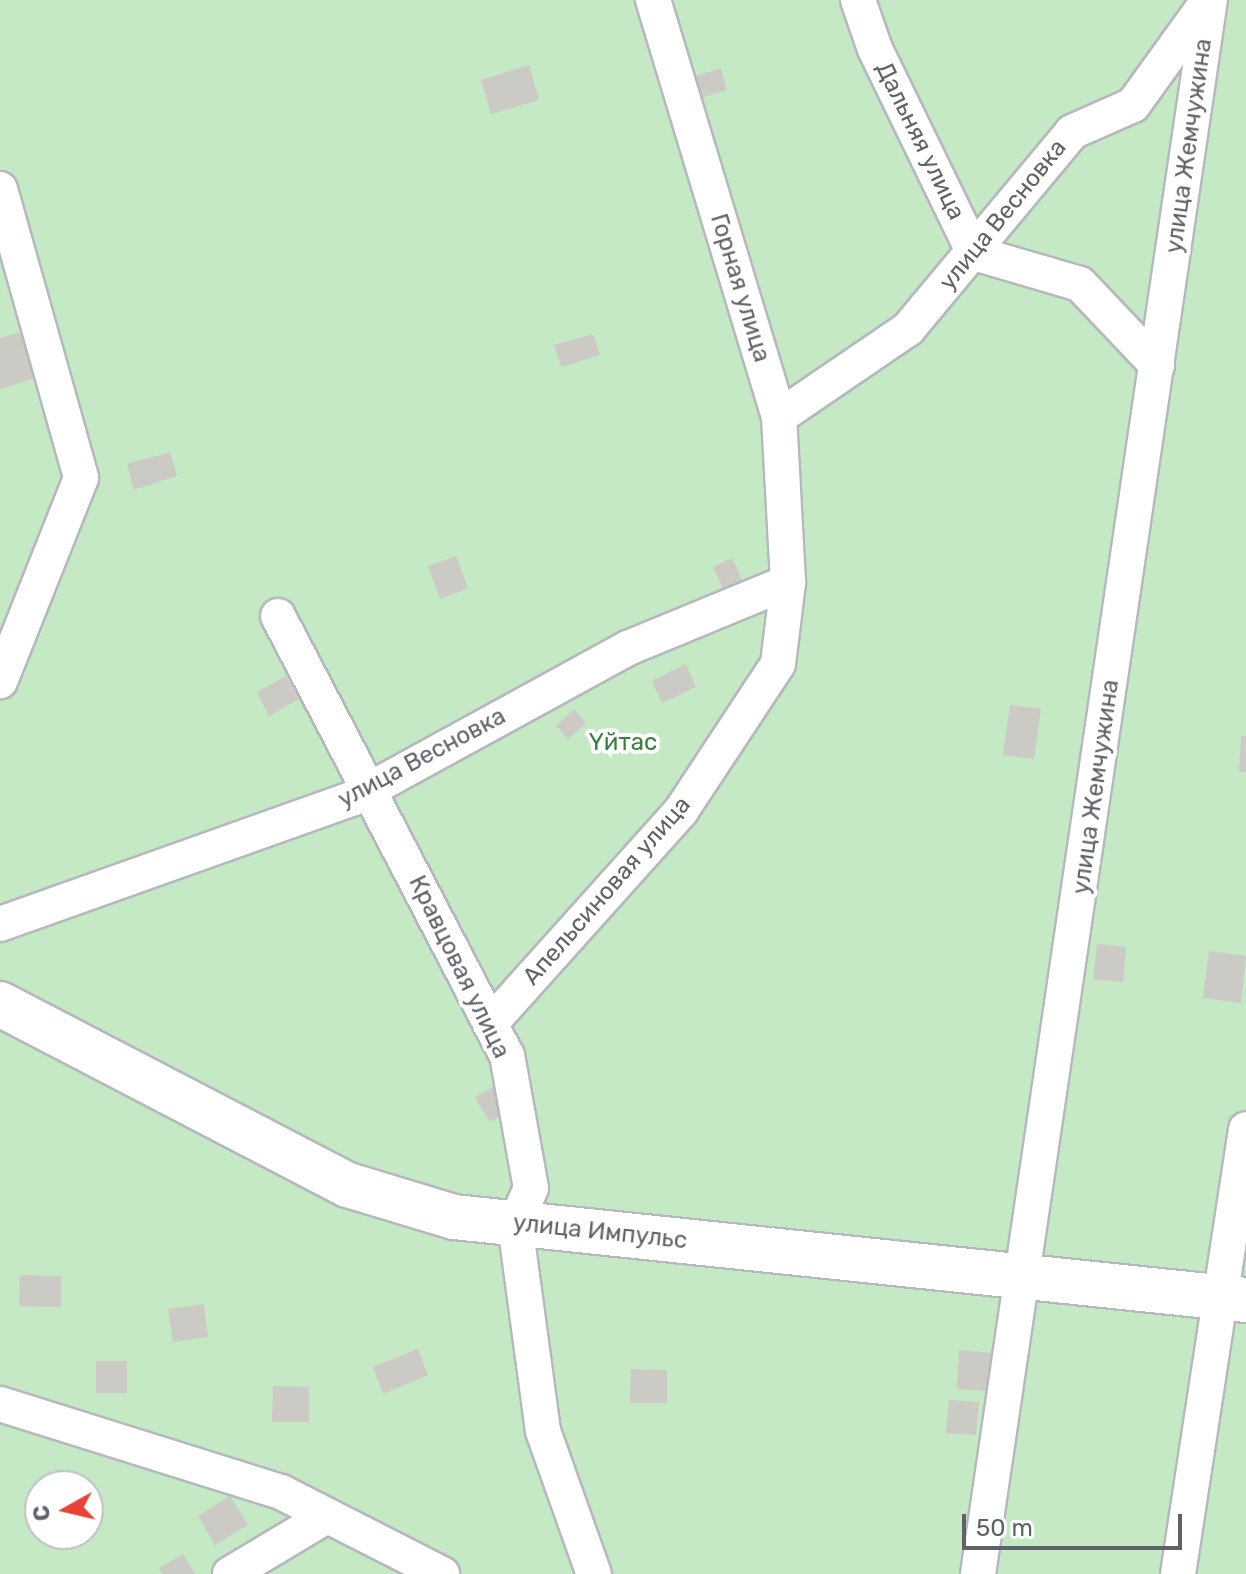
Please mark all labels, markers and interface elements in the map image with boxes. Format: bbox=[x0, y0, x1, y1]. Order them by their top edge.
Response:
street label: улица Жемчужина bbox=[1160, 37, 1218, 255]
street label: Дальняя улица bbox=[869, 57, 971, 225]
street label: улица Весновка bbox=[933, 134, 1073, 296]
street label: Горная улица bbox=[704, 210, 776, 366]
street label: улица Жемчужина bbox=[1067, 678, 1125, 896]
street label: улица Весновка bbox=[333, 702, 511, 814]
park label: Үйтас bbox=[589, 729, 657, 757]
street label: Апельсиновая улица bbox=[517, 791, 697, 991]
street label: Кравцовая улица bbox=[402, 871, 516, 1063]
street label: улица Импульс bbox=[512, 1209, 688, 1255]
north arrow bbox=[24, 1470, 104, 1550]
scale bar bbox=[966, 1498, 1186, 1548]
text: С bbox=[27, 1504, 56, 1523]
text: 50 m bbox=[976, 1514, 1033, 1542]

